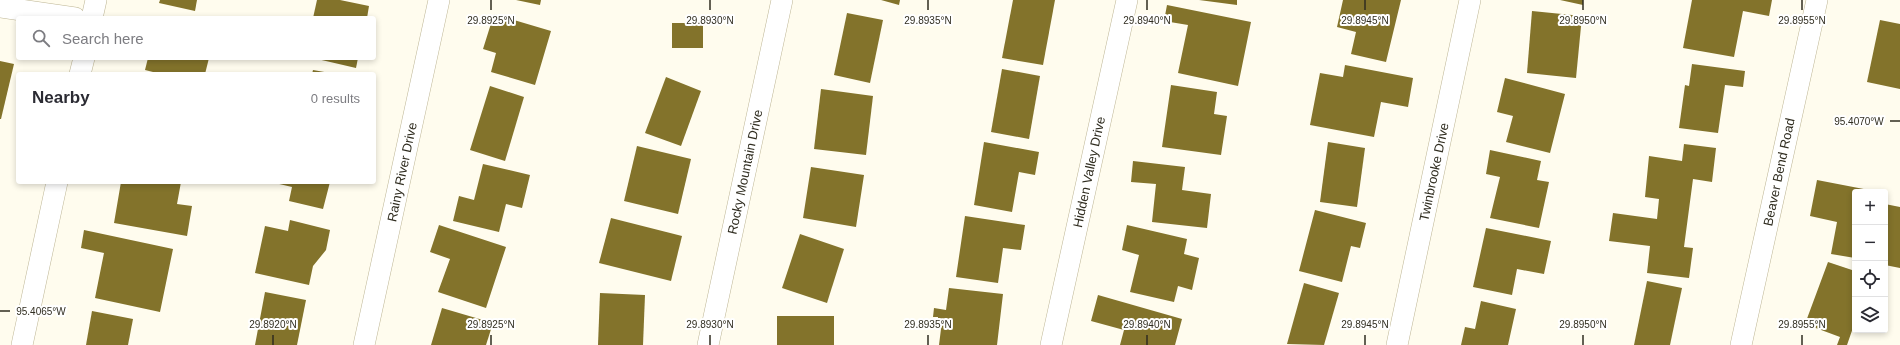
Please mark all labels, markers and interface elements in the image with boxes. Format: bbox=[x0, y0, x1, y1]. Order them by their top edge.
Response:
text: 29.8925°N bbox=[467, 15, 515, 26]
text: 29.8930°N bbox=[686, 15, 734, 26]
text: 29.8935°N bbox=[904, 15, 952, 26]
text: 29.8940°N bbox=[1123, 15, 1171, 26]
text: 29.8945°N bbox=[1341, 15, 1389, 26]
text: 29.8950°N bbox=[1559, 15, 1607, 26]
text: 29.8955°N bbox=[1778, 15, 1826, 26]
search box bbox=[16, 16, 376, 60]
icon: search bbox=[30, 27, 52, 49]
text: Search here bbox=[62, 30, 144, 47]
text: Nearby bbox=[32, 88, 90, 107]
text: 0 results bbox=[311, 91, 360, 106]
street label: Rocky Mountain Drive bbox=[724, 108, 766, 236]
street label: Hidden Valley Drive bbox=[1070, 115, 1108, 229]
text: 95.4070°W bbox=[1834, 116, 1884, 127]
street label: Beaver Bend Road bbox=[1760, 117, 1798, 227]
street label: Rainy River Drive bbox=[384, 121, 420, 223]
street label: Twinbrooke Drive bbox=[1416, 121, 1452, 223]
map controls bbox=[1852, 189, 1888, 333]
button: + bbox=[1852, 189, 1888, 225]
button: − bbox=[1852, 225, 1888, 261]
button: locate bbox=[1852, 261, 1888, 297]
button: layers bbox=[1852, 297, 1888, 333]
text: 95.4065°W bbox=[16, 306, 66, 317]
text: 29.8920°N bbox=[249, 319, 297, 330]
text: 29.8925°N bbox=[467, 319, 515, 330]
text: 29.8930°N bbox=[686, 319, 734, 330]
text: 29.8935°N bbox=[904, 319, 952, 330]
text: 29.8940°N bbox=[1123, 319, 1171, 330]
text: 29.8945°N bbox=[1341, 319, 1389, 330]
text: 29.8950°N bbox=[1559, 319, 1607, 330]
text: 29.8955°N bbox=[1778, 319, 1826, 330]

